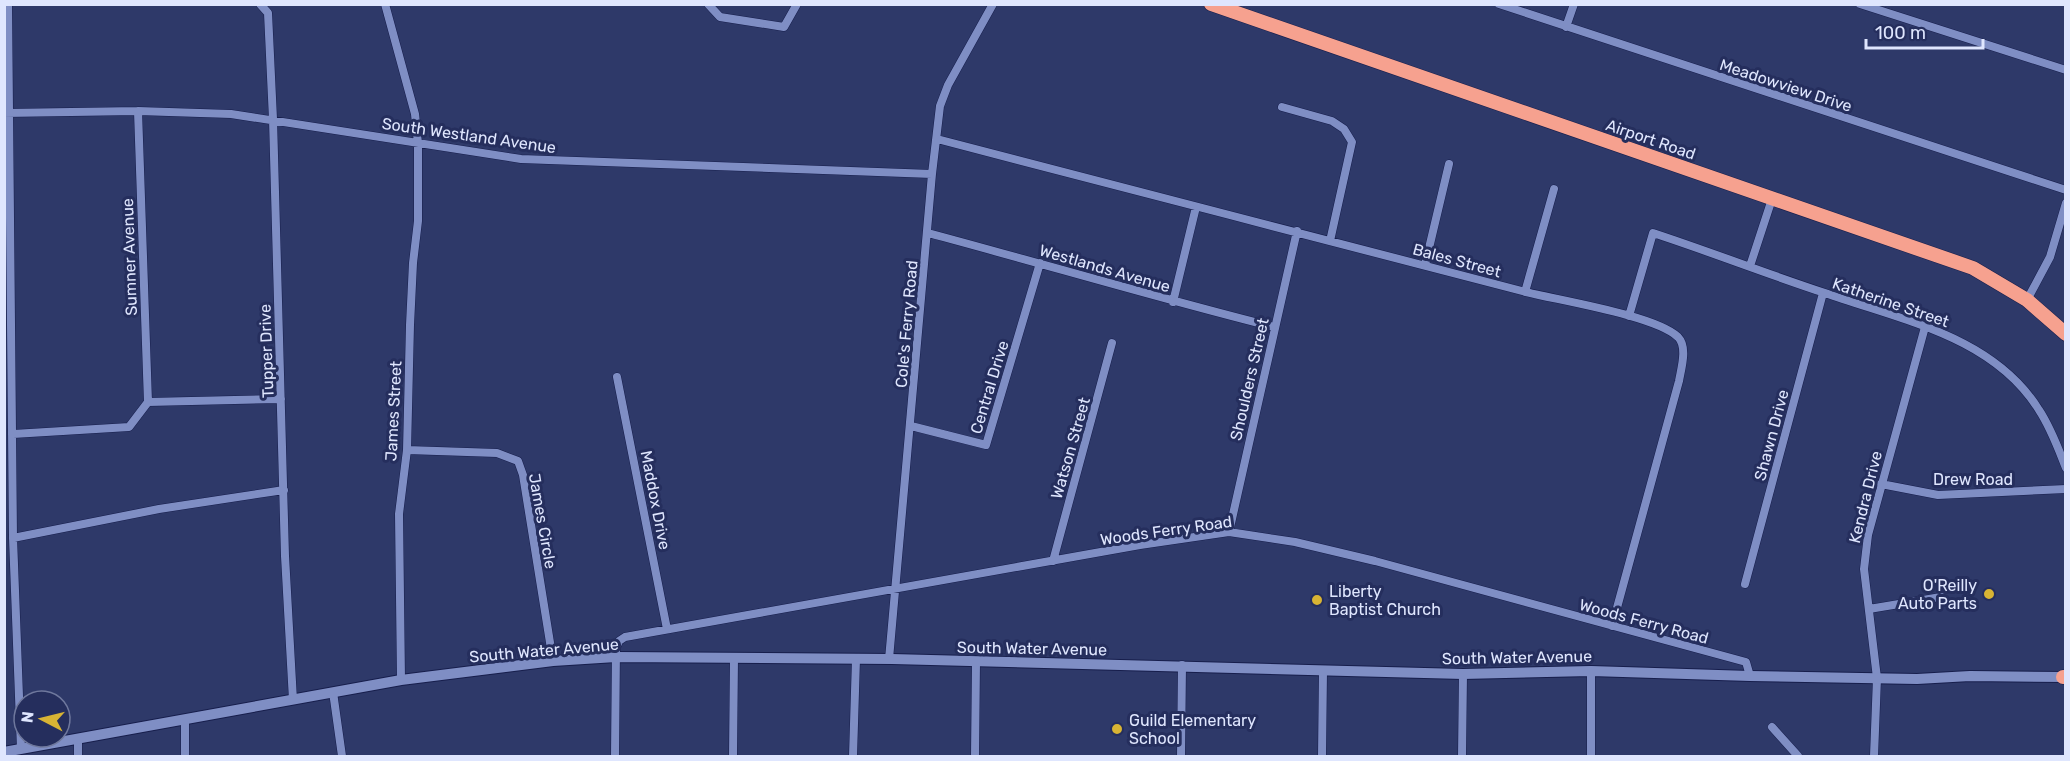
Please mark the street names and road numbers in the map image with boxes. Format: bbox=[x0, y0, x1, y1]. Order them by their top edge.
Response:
street label: Meadowview Drive bbox=[1717, 55, 1855, 116]
street label: South Westland Avenue bbox=[381, 114, 557, 157]
street label: Airport Road bbox=[1604, 115, 1698, 164]
street label: Sumner Avenue bbox=[118, 198, 141, 316]
street label: Bales Street bbox=[1411, 240, 1503, 281]
street label: Westlands Avenue bbox=[1037, 241, 1173, 296]
street label: Cole's Ferry Road bbox=[891, 259, 922, 389]
street label: Katherine Street bbox=[1830, 274, 1952, 331]
street label: Tupper Drive bbox=[255, 304, 278, 398]
street label: Shoulders Street bbox=[1226, 316, 1273, 442]
street label: Central Drive bbox=[966, 338, 1013, 436]
street label: James Street bbox=[381, 360, 406, 462]
street label: Shawn Drive bbox=[1750, 388, 1793, 483]
street label: Watson Street bbox=[1047, 395, 1094, 501]
street label: Maddox Drive bbox=[637, 449, 674, 551]
street label: Kendra Drive bbox=[1845, 449, 1886, 545]
street label: Drew Road bbox=[1933, 470, 2013, 489]
street label: James Circle bbox=[525, 472, 560, 570]
street label: Woods Ferry Road bbox=[1099, 512, 1233, 549]
street label: Woods Ferry Road bbox=[1577, 595, 1711, 648]
street label: South Water Avenue bbox=[468, 634, 620, 667]
street label: South Water Avenue bbox=[957, 638, 1107, 659]
street label: South Water Avenue bbox=[1442, 647, 1592, 668]

